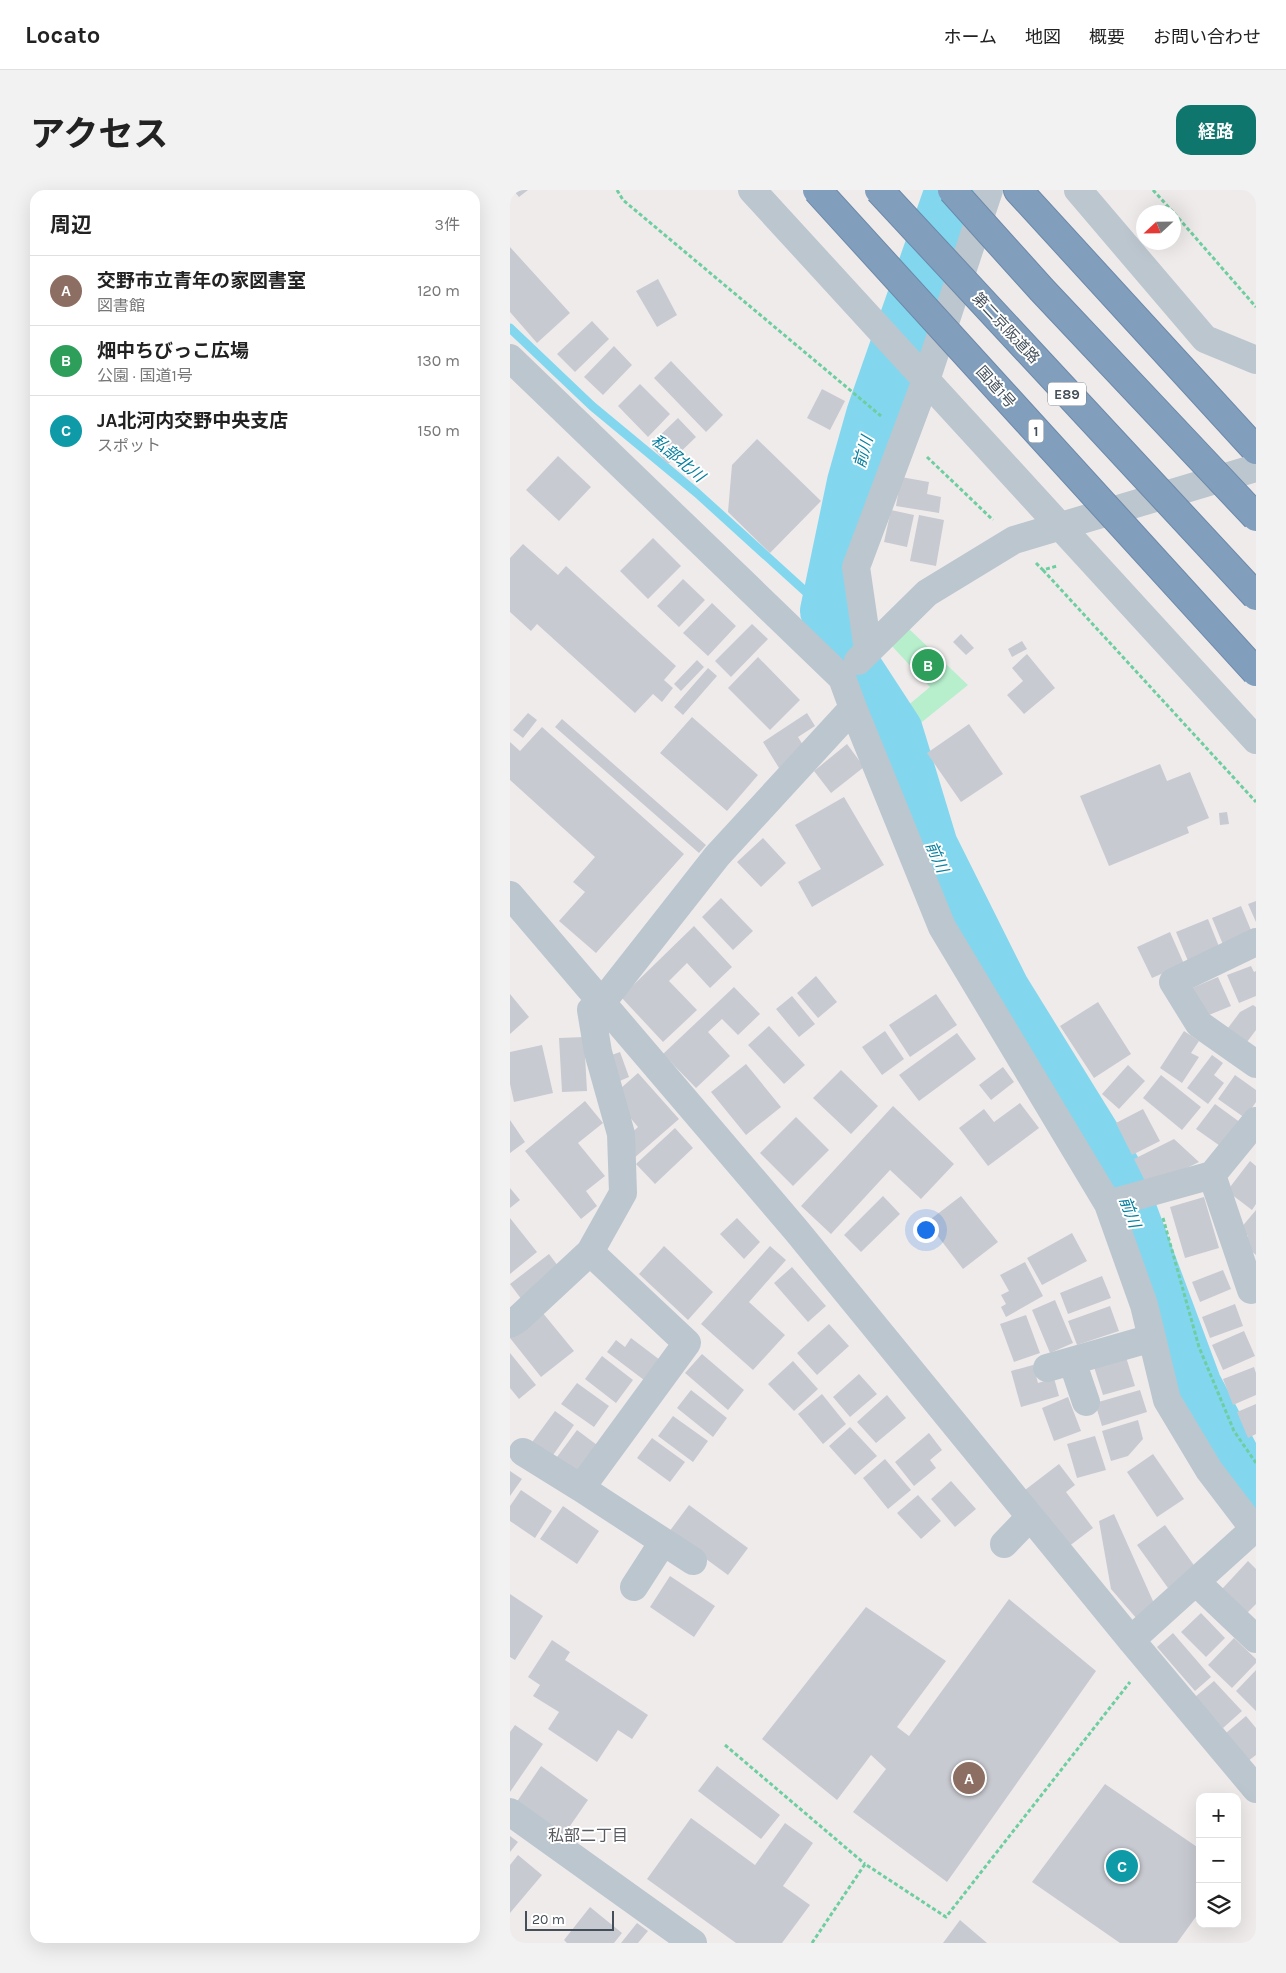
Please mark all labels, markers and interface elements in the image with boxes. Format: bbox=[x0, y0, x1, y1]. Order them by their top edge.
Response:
text: Locato bbox=[25, 21, 100, 49]
text: ホーム bbox=[944, 26, 997, 48]
text: 地図 bbox=[1025, 26, 1061, 48]
text: 概要 bbox=[1089, 26, 1125, 48]
text: お問い合わせ bbox=[1153, 26, 1261, 48]
button: 経路 bbox=[1176, 105, 1256, 155]
text: アクセス bbox=[30, 114, 168, 155]
north arrow bbox=[1136, 205, 1181, 250]
text: 周辺 bbox=[50, 213, 92, 237]
text: 3件 bbox=[435, 215, 460, 234]
text: 交野市立青年の家図書室 bbox=[97, 270, 306, 292]
text: A bbox=[61, 281, 71, 300]
text: 120 m bbox=[417, 281, 460, 300]
street label: 第二京阪道路 bbox=[969, 289, 1043, 367]
text: 図書館 bbox=[97, 296, 145, 315]
text: 畑中ちびっこ広場 bbox=[97, 340, 249, 362]
text: B bbox=[61, 351, 71, 370]
text: 130 m bbox=[417, 351, 460, 370]
street label: 国道1号 bbox=[973, 362, 1019, 412]
text: 公園 · 国道1号 bbox=[97, 366, 193, 385]
road number: E89 bbox=[1048, 382, 1086, 405]
text: JA北河内交野中央支店 bbox=[97, 410, 288, 432]
road number: 1 bbox=[1028, 420, 1044, 442]
text: C bbox=[61, 421, 71, 440]
text: 150 m bbox=[417, 421, 460, 440]
water label: 私部北川 bbox=[647, 430, 710, 487]
water label: 前川 bbox=[849, 432, 877, 470]
text: スポット bbox=[97, 436, 161, 455]
pin: B bbox=[912, 646, 944, 684]
water label: 前川 bbox=[922, 839, 953, 877]
water label: 前川 bbox=[1115, 1194, 1145, 1232]
your location bbox=[913, 1217, 939, 1243]
pin: A bbox=[953, 1759, 985, 1797]
map controls bbox=[1196, 1793, 1241, 1928]
button: + bbox=[1196, 1793, 1241, 1838]
district label: 私部二丁目 bbox=[548, 1826, 628, 1845]
button: − bbox=[1196, 1838, 1241, 1883]
pin: C bbox=[1106, 1847, 1138, 1885]
button: layers bbox=[1196, 1883, 1241, 1928]
scale bar bbox=[525, 1908, 614, 1931]
text: 20 m bbox=[532, 1911, 565, 1928]

